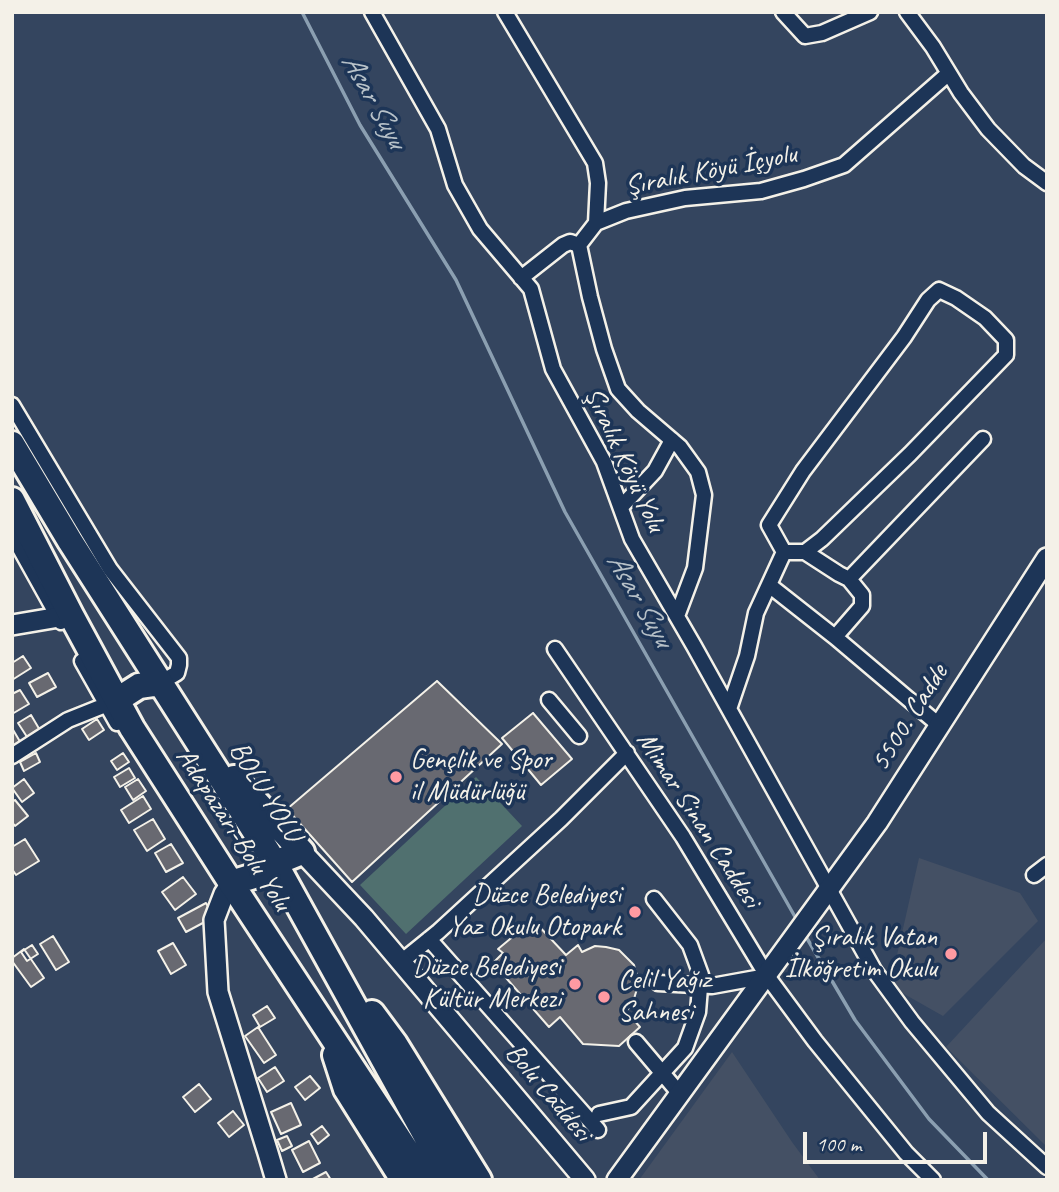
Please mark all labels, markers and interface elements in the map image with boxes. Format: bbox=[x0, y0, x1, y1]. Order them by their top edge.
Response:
water label: Asar Suyu bbox=[332, 47, 414, 155]
street label: Şıralık Köyü İçyolu bbox=[622, 138, 800, 204]
street label: Şıralık Köyü Yolu bbox=[576, 382, 672, 538]
water label: Asar Suyu bbox=[598, 547, 680, 653]
street label: 5500. Cadde bbox=[864, 659, 956, 777]
street label: Mimar Sinan Caddesi bbox=[629, 726, 767, 914]
street label: BOLU YOLU bbox=[221, 736, 309, 848]
street label: Adapazarı-Bolu Yolu bbox=[168, 742, 298, 918]
place label: Gençlik ve Spor il Müdürlüğü bbox=[410, 744, 552, 810]
marker: Gençlik ve Spor il Müdürlüğü bbox=[388, 769, 404, 785]
place label: Düzce Belediyesi Yaz Okulu Otopark bbox=[448, 879, 621, 945]
marker: Düzce Belediyesi Yaz Okulu Otopark bbox=[627, 904, 643, 920]
place label: Şıralık Vatan İlköğretim Okulu bbox=[785, 921, 937, 987]
marker: Şıralık Vatan İlköğretim Okulu bbox=[943, 946, 959, 962]
place label: Düzce Belediyesi Kültür Merkezi bbox=[412, 951, 561, 1017]
place label: Celil Yağız Sahnesi bbox=[618, 964, 710, 1030]
marker: Düzce Belediyesi Kültür Merkezi bbox=[567, 976, 583, 992]
marker: Celil Yağız Sahnesi bbox=[596, 989, 612, 1005]
street label: Bolu Caddesi bbox=[497, 1037, 599, 1149]
scale bar bbox=[807, 1118, 991, 1162]
text: 100 m bbox=[816, 1131, 861, 1157]

